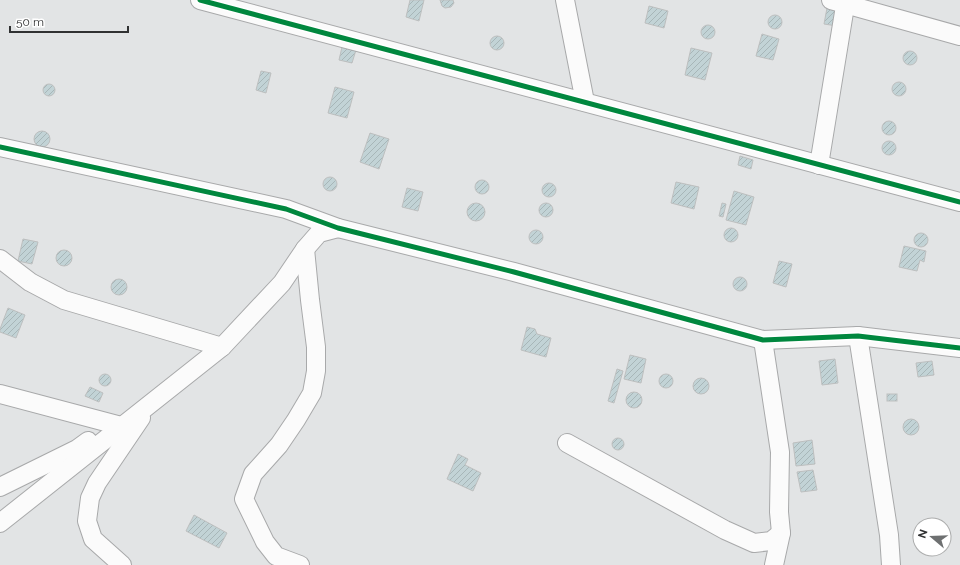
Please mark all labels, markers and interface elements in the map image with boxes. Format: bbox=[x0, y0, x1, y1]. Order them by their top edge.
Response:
scale bar bbox=[10, 8, 128, 34]
text: 50 m bbox=[16, 15, 44, 29]
north arrow bbox=[912, 517, 952, 557]
text: N bbox=[916, 528, 931, 540]

